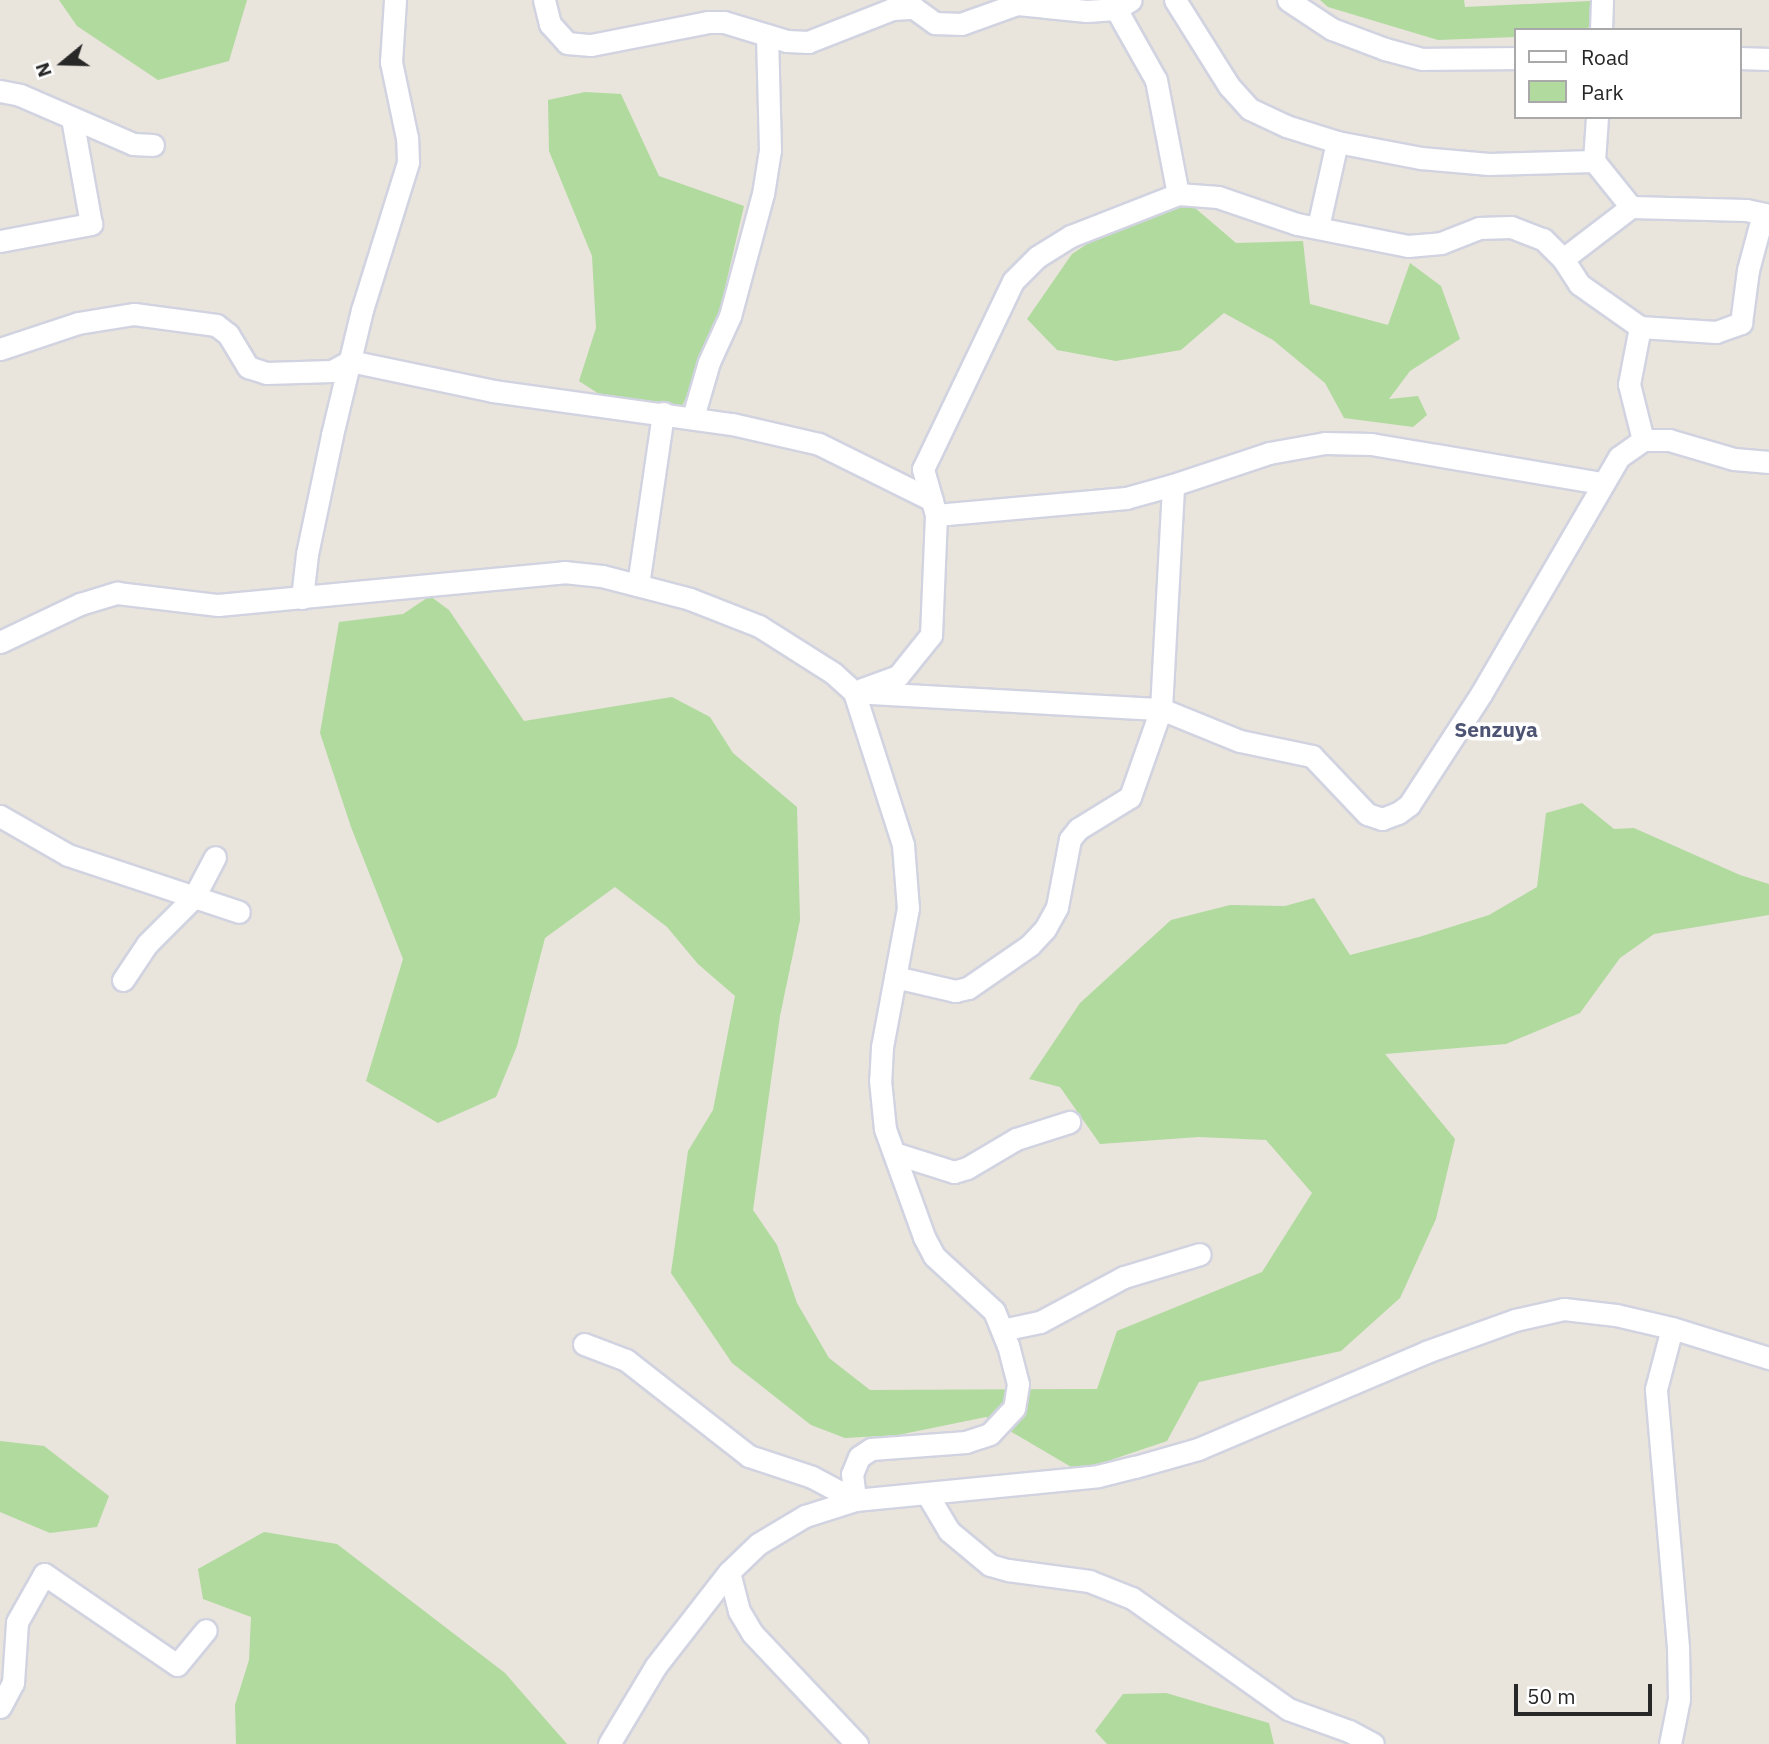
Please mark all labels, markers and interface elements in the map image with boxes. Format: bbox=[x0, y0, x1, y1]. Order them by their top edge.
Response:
north arrow bbox=[28, 28, 98, 98]
legend bbox=[1514, 28, 1741, 119]
text: Road bbox=[1581, 43, 1629, 71]
text: N bbox=[30, 59, 57, 80]
text: Park bbox=[1581, 78, 1624, 106]
district label: Senzuya bbox=[1454, 716, 1538, 742]
scale bar bbox=[1517, 1670, 1655, 1714]
text: 50 m bbox=[1527, 1682, 1576, 1710]

